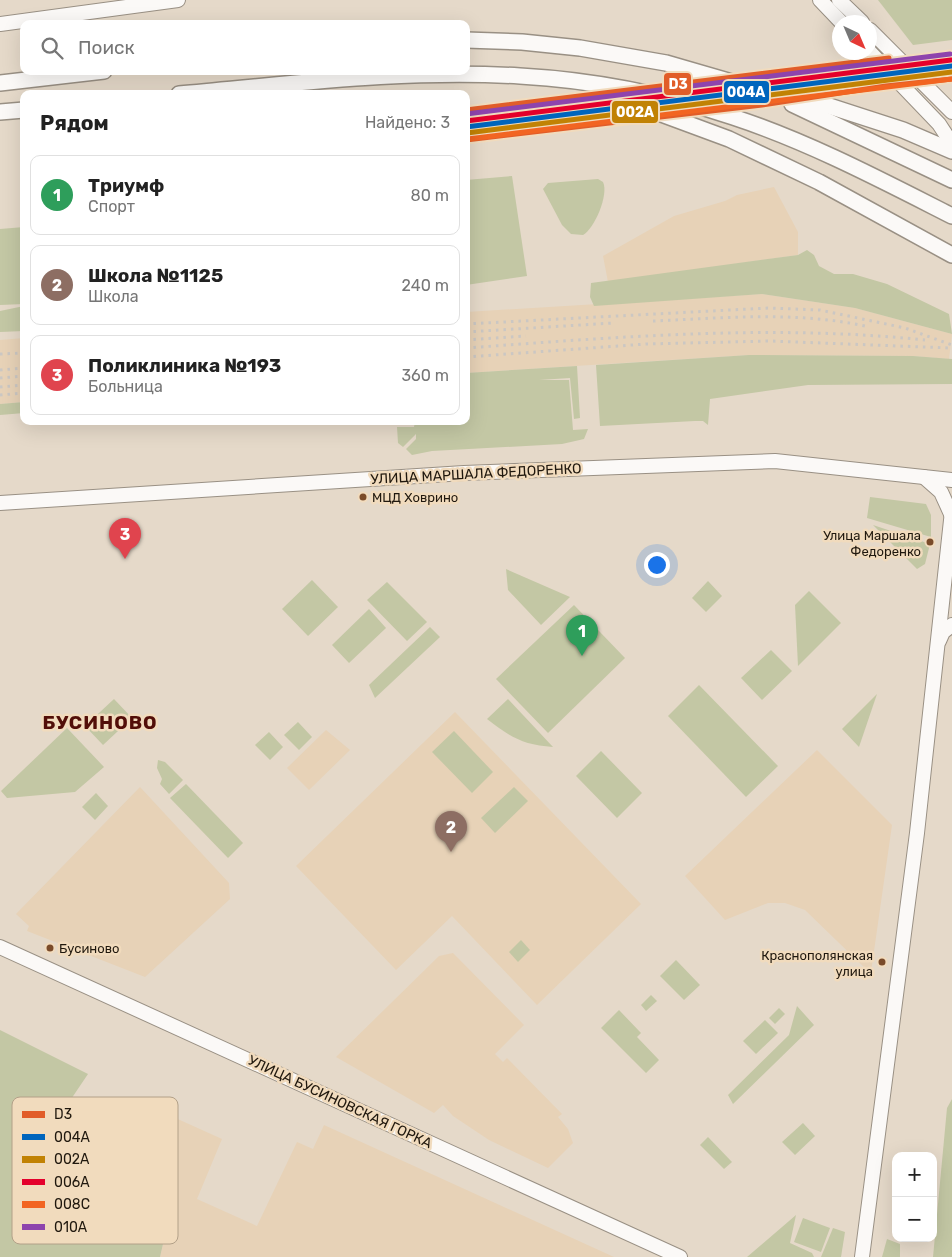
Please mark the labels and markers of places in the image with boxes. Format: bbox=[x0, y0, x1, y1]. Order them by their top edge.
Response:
place label: МЦД Ховрино bbox=[372, 490, 458, 505]
marker: МЦД Ховрино bbox=[358, 492, 368, 502]
pin: 3 bbox=[109, 518, 141, 559]
place label: Улица Маршала Федоренко bbox=[823, 528, 921, 559]
marker: Улица Маршала Федоренко bbox=[925, 537, 935, 547]
pin: 1 bbox=[566, 615, 598, 656]
pin: 2 bbox=[435, 811, 467, 852]
place label: Бусиново bbox=[59, 941, 119, 956]
marker: Бусиново bbox=[45, 943, 55, 953]
place label: Краснополянская улица bbox=[761, 948, 873, 979]
marker: Краснополянская улица bbox=[877, 957, 887, 967]

